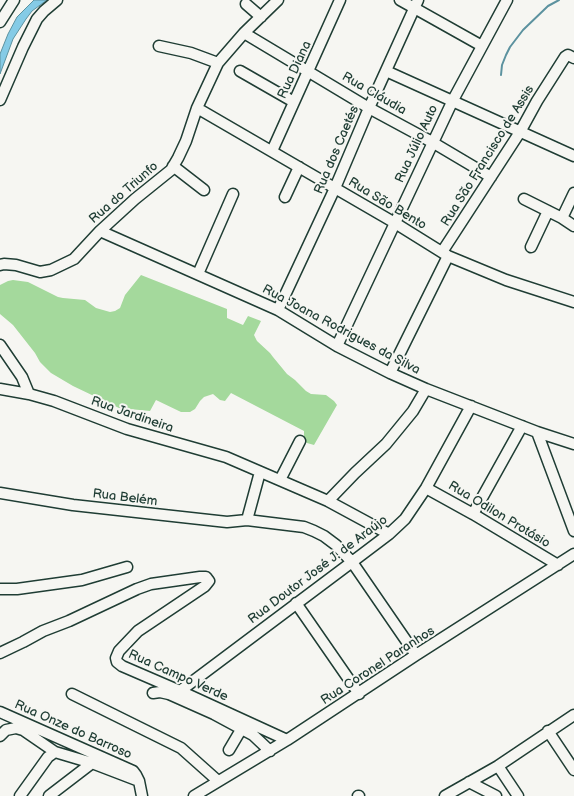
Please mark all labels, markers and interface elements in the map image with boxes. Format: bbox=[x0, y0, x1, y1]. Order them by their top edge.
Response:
street label: Rua Diana bbox=[275, 39, 315, 101]
street label: Rua Cláudia bbox=[339, 69, 409, 119]
street label: Rua São Francisco de Assis bbox=[438, 83, 538, 229]
street label: Rua Júlio Auto bbox=[392, 103, 442, 185]
street label: Rua dos Caetés bbox=[311, 104, 363, 196]
street label: Rua do Triunfo bbox=[86, 159, 162, 227]
street label: Rua São Bento bbox=[345, 175, 429, 233]
street label: Rua Joana Rodrigues da Silva bbox=[259, 282, 423, 378]
street label: Rua Jardineira bbox=[89, 394, 175, 436]
street label: Rua Odilon Protásio bbox=[445, 478, 553, 552]
street label: Rua Belém bbox=[92, 486, 158, 510]
street label: Rua Doutor José J. de Araújo bbox=[245, 512, 391, 628]
street label: Rua Coronel Paranhos bbox=[318, 623, 438, 709]
street label: Rua Campo Verde bbox=[126, 647, 230, 705]
street label: Rua Onze do Barroso bbox=[12, 697, 134, 763]

